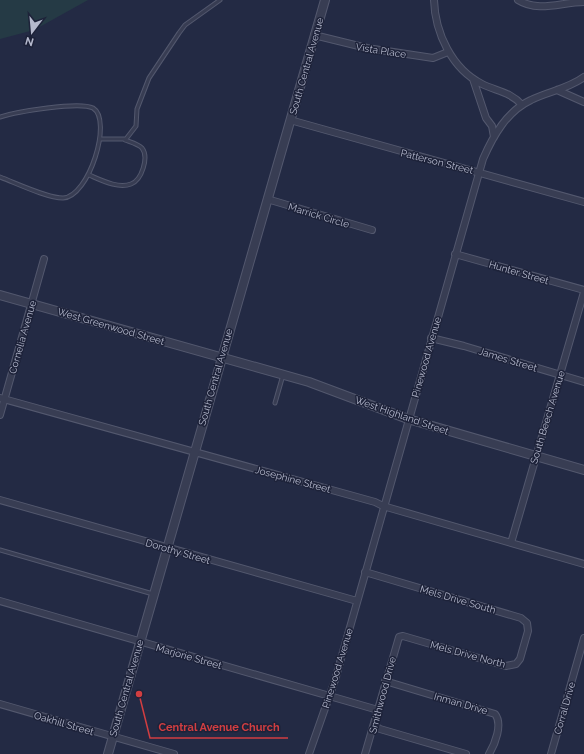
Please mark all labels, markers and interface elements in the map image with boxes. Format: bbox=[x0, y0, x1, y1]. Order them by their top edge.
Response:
north arrow bbox=[12, 12, 52, 52]
street label: South Central Avenue bbox=[287, 16, 326, 116]
text: N bbox=[24, 34, 35, 49]
street label: Vista Place bbox=[355, 41, 407, 60]
street label: Patterson Street bbox=[399, 147, 475, 176]
street label: Marrick Circle bbox=[287, 201, 351, 230]
street label: Hunter Street bbox=[488, 259, 551, 286]
street label: Cornelia Avenue bbox=[7, 299, 38, 375]
street label: West Greenwood Street bbox=[56, 306, 166, 347]
street label: Pinewood Avenue bbox=[410, 315, 443, 399]
street label: South Central Avenue bbox=[196, 327, 235, 427]
street label: James Street bbox=[477, 345, 539, 374]
street label: South Beech Avenue bbox=[528, 369, 567, 465]
street label: West Highland Street bbox=[353, 394, 451, 437]
street label: Josephine Street bbox=[254, 464, 332, 495]
street label: Dorothy Street bbox=[144, 537, 212, 566]
street label: Mels Drive South bbox=[419, 583, 497, 616]
street label: Pinewood Avenue bbox=[320, 627, 355, 710]
street label: South Central Avenue bbox=[107, 638, 146, 738]
street label: Mels Drive North bbox=[429, 639, 507, 670]
street label: Marjorie Street bbox=[155, 642, 224, 671]
street label: Smithwood Drive bbox=[367, 655, 398, 735]
street label: Corral Drive bbox=[552, 681, 577, 736]
street label: Inman Drive bbox=[433, 691, 489, 716]
street label: Oakhill Street bbox=[33, 710, 96, 737]
callout: Central Avenue Church bbox=[150, 715, 288, 738]
text: Central Avenue Church bbox=[158, 721, 280, 734]

